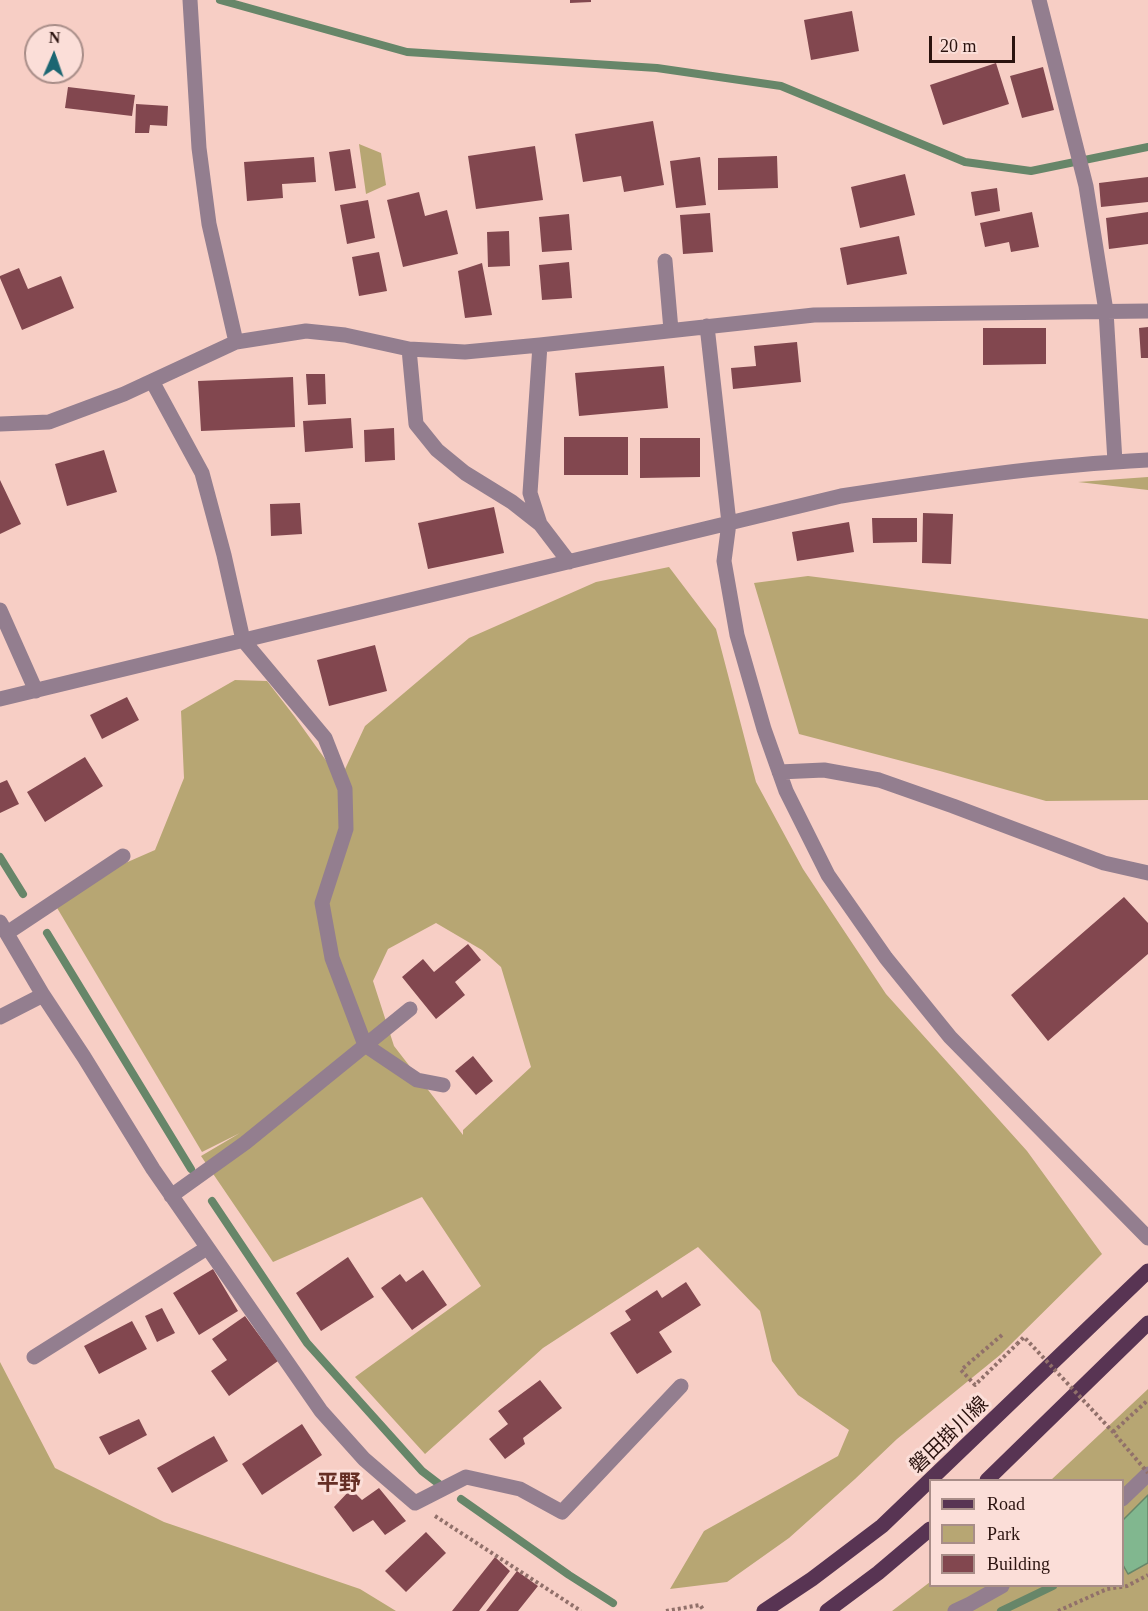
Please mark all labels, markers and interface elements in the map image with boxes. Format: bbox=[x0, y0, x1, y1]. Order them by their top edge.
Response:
north arrow bbox=[24, 24, 84, 84]
scale bar bbox=[932, 24, 1018, 62]
text: N bbox=[49, 29, 61, 46]
text: 20 m bbox=[940, 36, 977, 56]
street label: 磐田掛川線 bbox=[904, 1391, 992, 1477]
district label: 平野 bbox=[317, 1469, 361, 1495]
legend bbox=[929, 1479, 1124, 1587]
text: Road bbox=[987, 1494, 1025, 1514]
text: Park bbox=[987, 1524, 1020, 1544]
text: Building bbox=[987, 1554, 1050, 1574]

